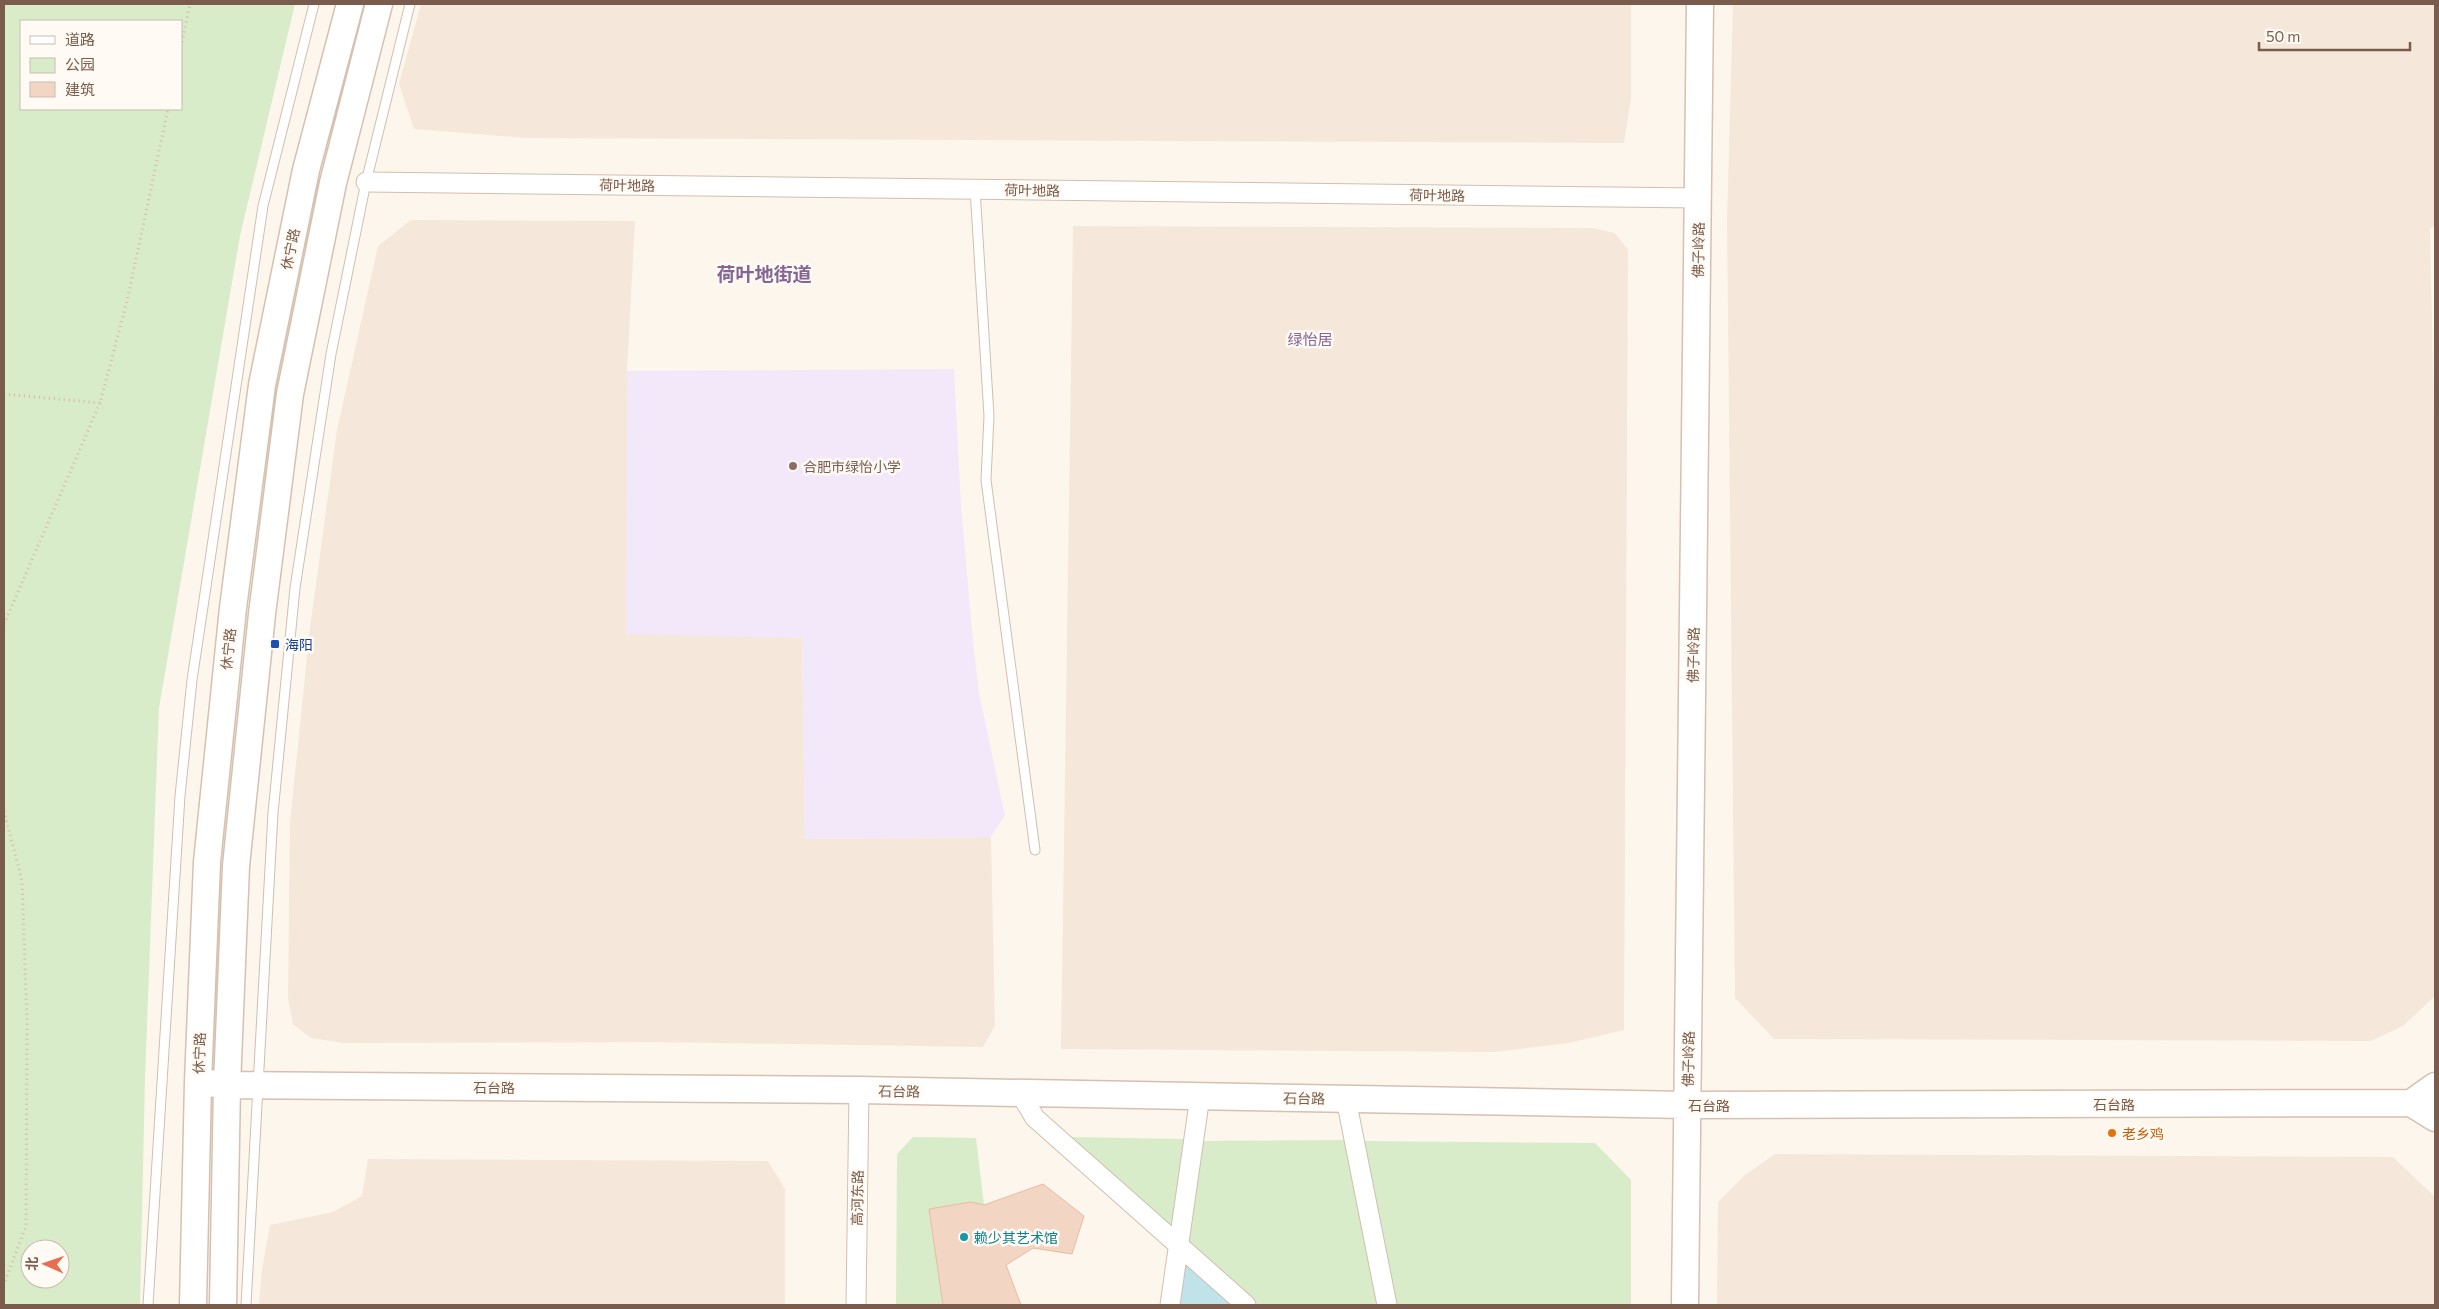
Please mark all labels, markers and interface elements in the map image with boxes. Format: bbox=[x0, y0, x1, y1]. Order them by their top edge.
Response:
legend bbox=[20, 20, 182, 110]
scale bar bbox=[2259, 20, 2410, 52]
text: 50 m bbox=[2266, 27, 2300, 45]
text: 道路 bbox=[65, 30, 95, 48]
text: 公园 bbox=[65, 55, 95, 73]
text: 建筑 bbox=[65, 80, 95, 98]
street label: 荷叶地路 bbox=[599, 176, 655, 194]
street label: 荷叶地路 bbox=[1004, 181, 1060, 199]
street label: 荷叶地路 bbox=[1409, 186, 1465, 204]
street label: 佛子岭路 bbox=[1689, 222, 1707, 278]
street label: 休宁路 bbox=[277, 227, 303, 271]
district label: 荷叶地街道 bbox=[716, 262, 812, 285]
district label: 绿怡居 bbox=[1287, 330, 1333, 348]
place label: 合肥市绿怡小学 bbox=[803, 458, 901, 475]
marker: 合肥市绿怡小学 bbox=[787, 460, 799, 472]
street label: 休宁路 bbox=[217, 627, 239, 671]
street label: 佛子岭路 bbox=[1684, 627, 1702, 683]
place label: 海阳 bbox=[285, 636, 313, 653]
marker: 海阳 bbox=[269, 638, 281, 650]
street label: 佛子岭路 bbox=[1679, 1031, 1697, 1087]
street label: 休宁路 bbox=[190, 1032, 208, 1074]
street label: 石台路 bbox=[473, 1079, 515, 1096]
street label: 石台路 bbox=[878, 1082, 920, 1100]
street label: 石台路 bbox=[1283, 1089, 1325, 1107]
street label: 石台路 bbox=[2093, 1096, 2135, 1113]
street label: 石台路 bbox=[1688, 1097, 1730, 1114]
place label: 老乡鸡 bbox=[2122, 1125, 2164, 1142]
marker: 老乡鸡 bbox=[2106, 1127, 2118, 1139]
street label: 高河东路 bbox=[848, 1170, 866, 1226]
place label: 赖少其艺术馆 bbox=[974, 1229, 1058, 1246]
marker: 赖少其艺术馆 bbox=[958, 1231, 970, 1243]
north arrow bbox=[20, 1239, 70, 1289]
text: 北 bbox=[23, 1256, 40, 1271]

